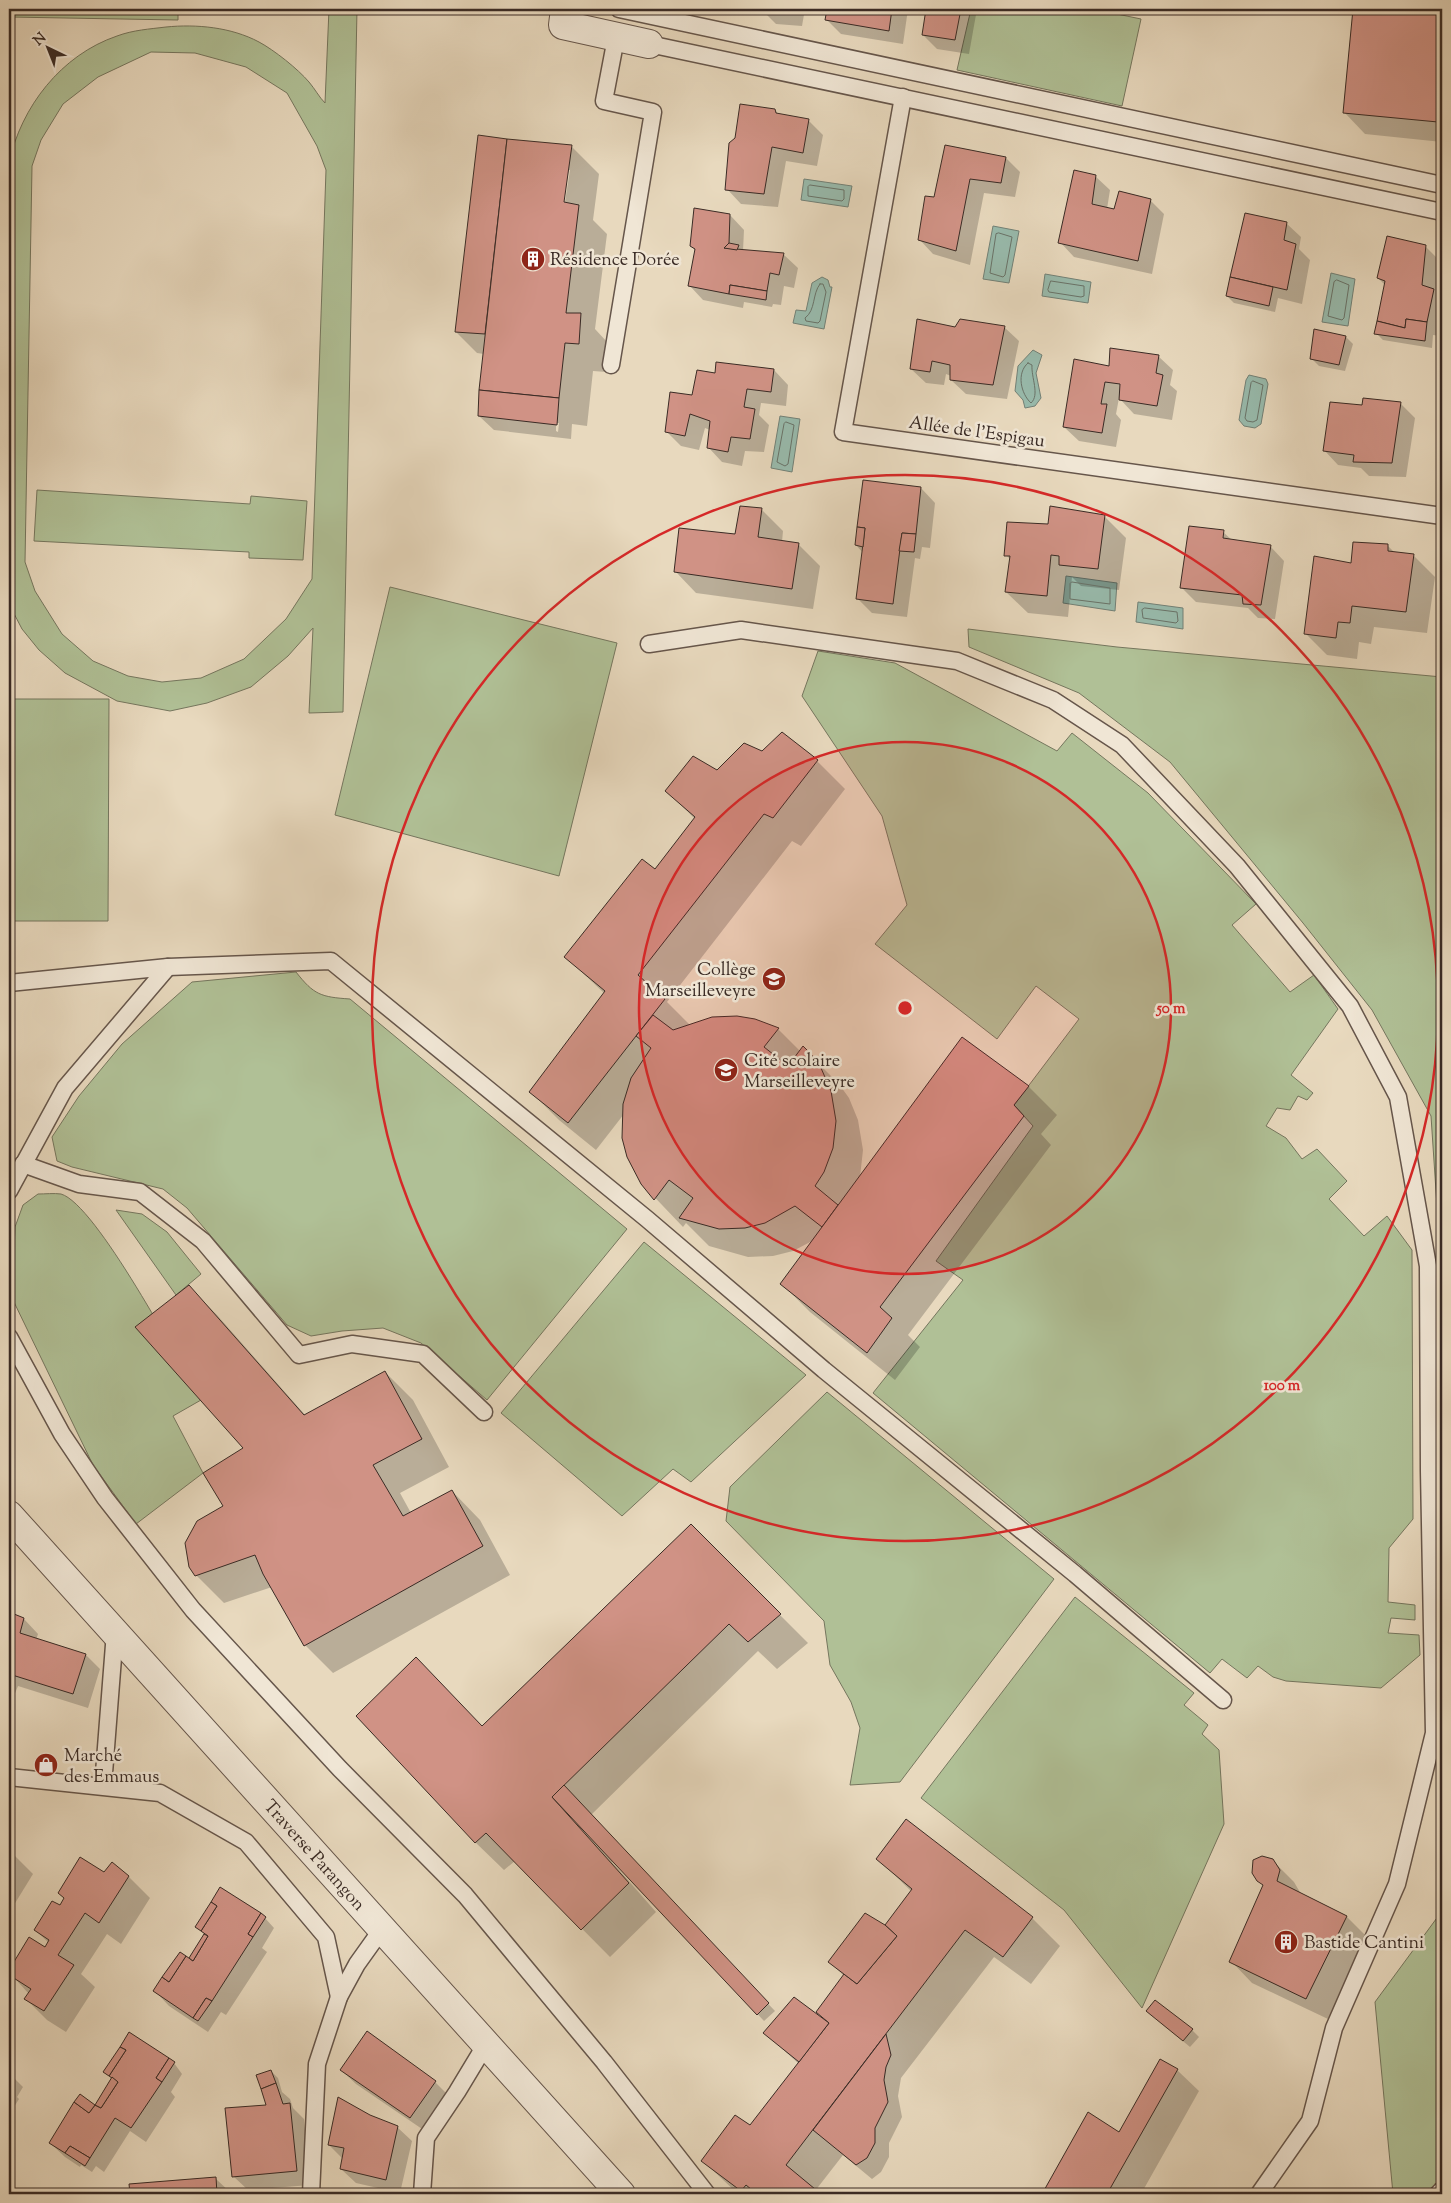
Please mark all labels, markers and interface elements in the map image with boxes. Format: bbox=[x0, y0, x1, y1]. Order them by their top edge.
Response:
north arrow bbox=[22, 22, 72, 72]
text: N bbox=[30, 29, 51, 51]
building icon: Résidence Dorée bbox=[520, 246, 546, 272]
place label: Résidence Dorée bbox=[550, 248, 680, 274]
street label: Allée de l'Espigau bbox=[907, 411, 1046, 455]
place label: Collège Marseilleveyre bbox=[645, 958, 756, 1005]
school or university icon: Collège Marseilleveyre bbox=[761, 966, 787, 992]
centre of rings bbox=[896, 999, 914, 1017]
text: 50 m bbox=[1156, 999, 1186, 1020]
place label: Cité scolaire Marseilleveyre bbox=[744, 1049, 855, 1096]
school or university icon: Cité scolaire Marseilleveyre bbox=[713, 1057, 739, 1083]
text: 100 m bbox=[1264, 1376, 1301, 1397]
place label: Marché des Emmaus bbox=[64, 1744, 159, 1791]
shop icon: Marché des Emmaus bbox=[33, 1752, 59, 1778]
street label: Traverse Parangon bbox=[256, 1795, 371, 1918]
building icon: Bastide Cantini bbox=[1273, 1929, 1299, 1955]
place label: Bastide Cantini bbox=[1304, 1931, 1424, 1957]

